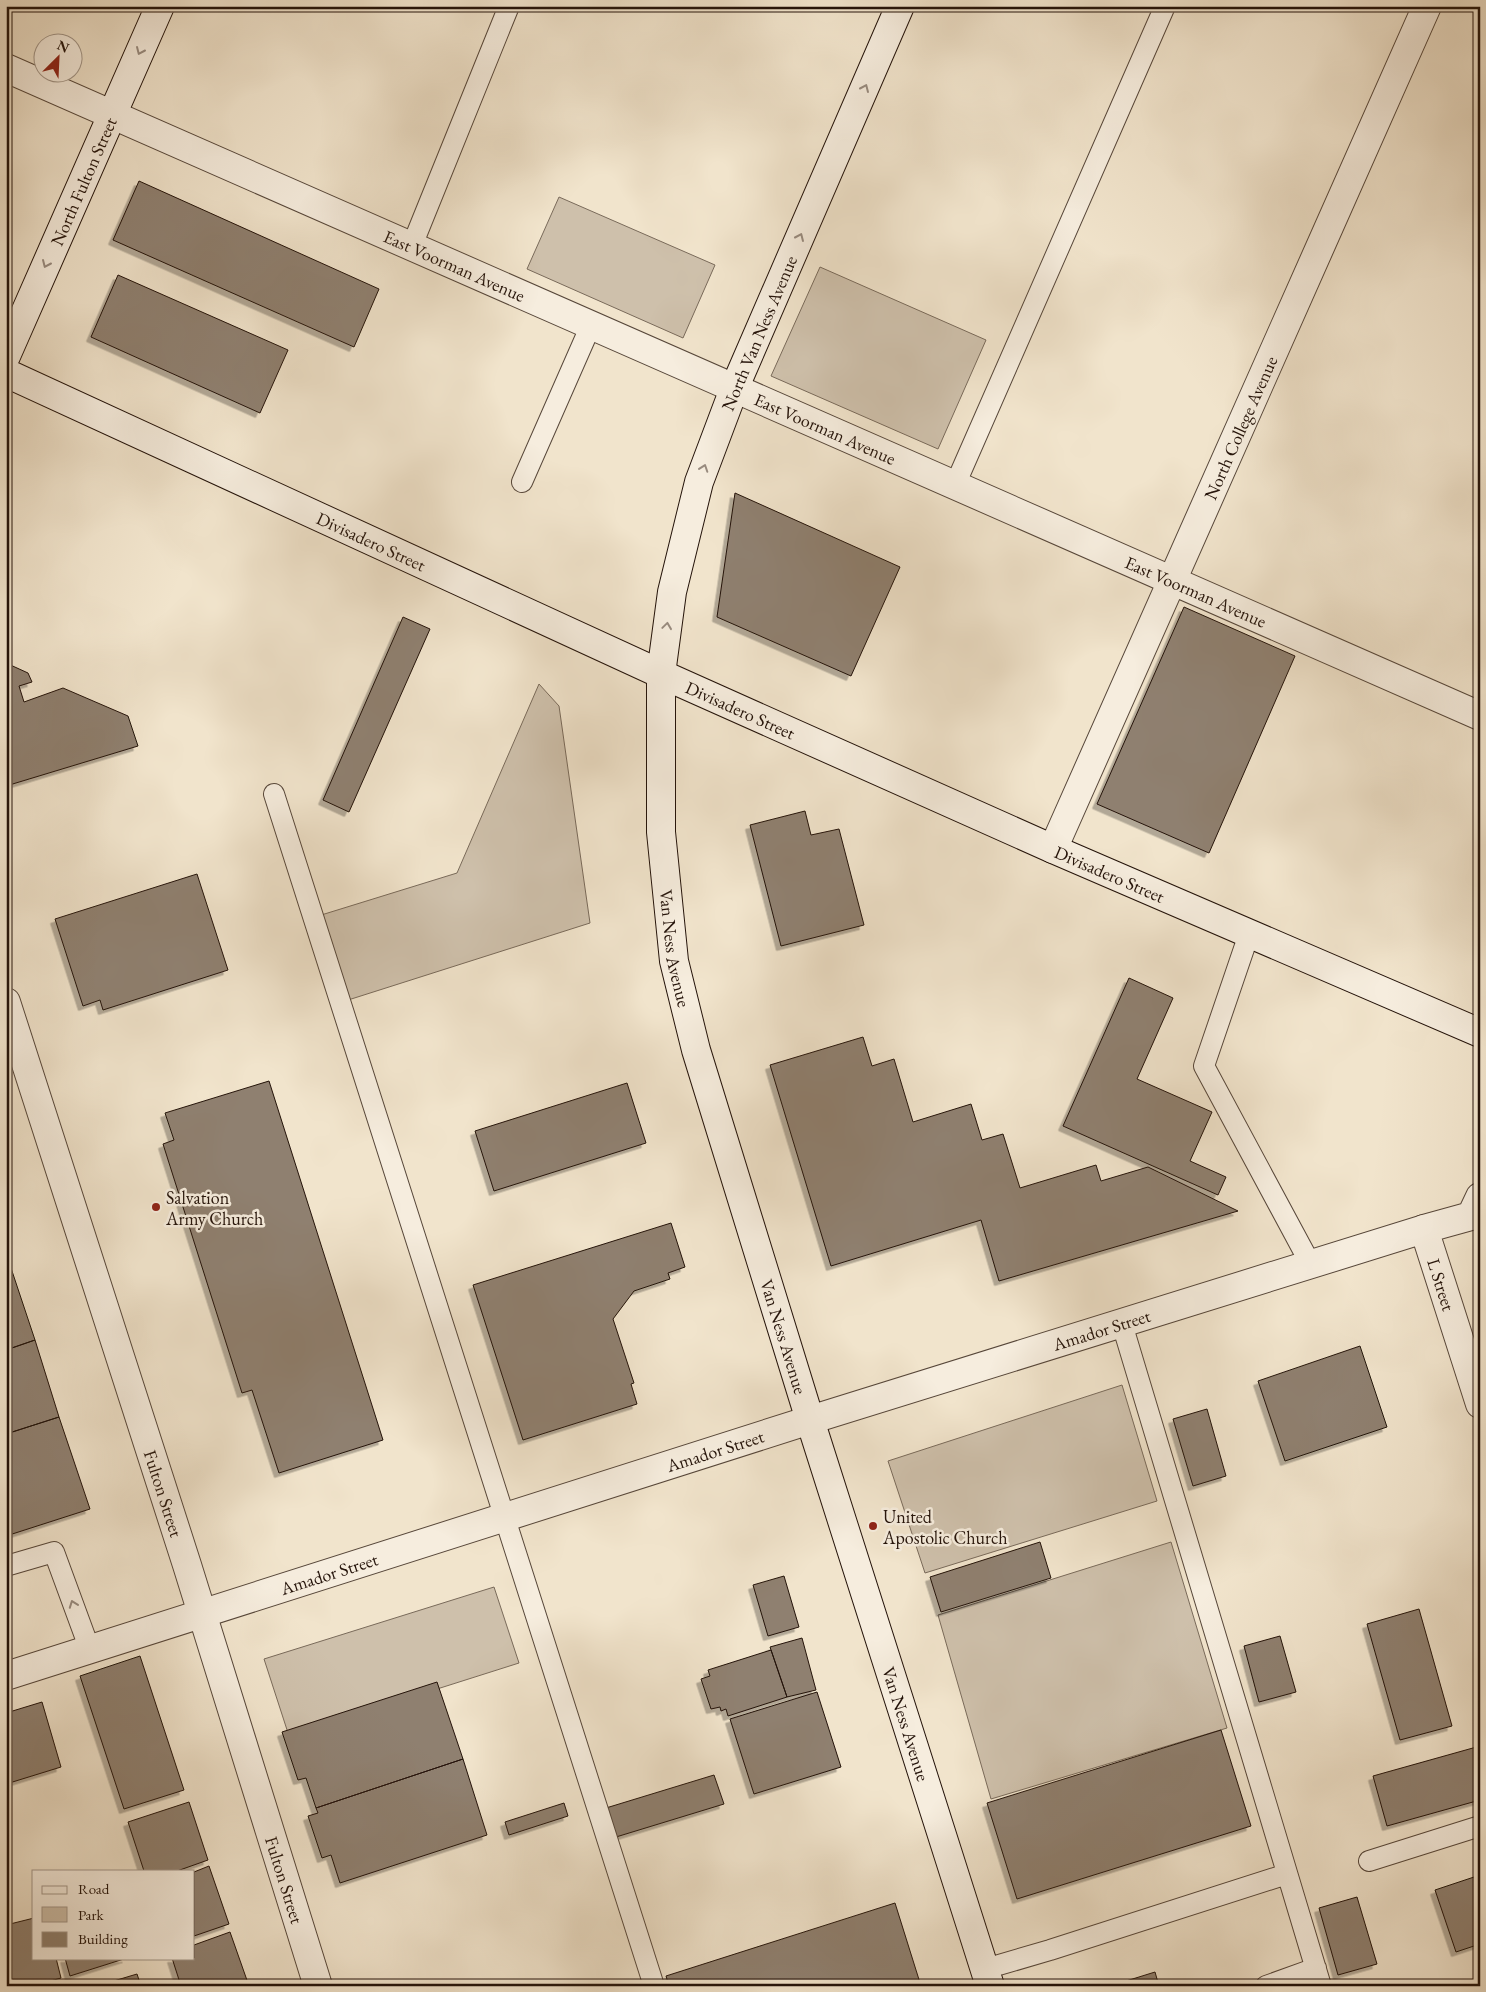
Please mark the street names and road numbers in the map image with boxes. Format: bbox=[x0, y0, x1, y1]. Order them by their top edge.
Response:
street label: North Fulton Street bbox=[45, 113, 121, 249]
street label: East Voorman Avenue bbox=[380, 224, 529, 306]
street label: North Van Ness Avenue bbox=[716, 252, 802, 414]
street label: North College Avenue bbox=[1198, 352, 1282, 503]
street label: East Voorman Avenue bbox=[751, 387, 900, 469]
street label: Divisadero Street bbox=[313, 506, 430, 576]
street label: East Voorman Avenue bbox=[1122, 550, 1270, 632]
street label: Divisadero Street bbox=[682, 675, 799, 744]
street label: Divisadero Street bbox=[1051, 840, 1169, 907]
street label: Van Ness Avenue bbox=[655, 888, 696, 1009]
street label: L Street bbox=[1423, 1255, 1461, 1314]
street label: Van Ness Avenue bbox=[756, 1276, 813, 1397]
street label: Amador Street bbox=[1049, 1303, 1153, 1356]
street label: Amador Street bbox=[662, 1424, 767, 1477]
street label: Fulton Street bbox=[139, 1447, 189, 1540]
street label: Amador Street bbox=[277, 1547, 381, 1600]
street label: Van Ness Avenue bbox=[878, 1664, 936, 1784]
street label: Fulton Street bbox=[261, 1833, 309, 1927]

